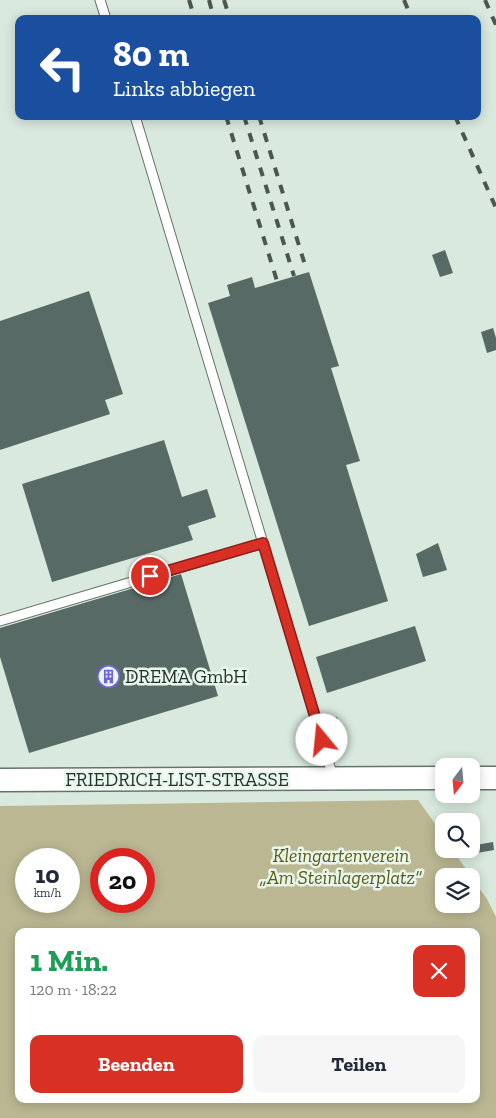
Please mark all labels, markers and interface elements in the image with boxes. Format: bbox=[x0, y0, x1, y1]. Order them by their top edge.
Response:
text: 80 m bbox=[113, 33, 189, 75]
icon: left bbox=[30, 35, 95, 100]
text: Links abbiegen bbox=[113, 75, 255, 102]
pin bbox=[129, 555, 171, 597]
icon: arrive bbox=[136, 562, 164, 590]
building icon: DREMA GmbH bbox=[97, 664, 121, 688]
place label: DREMA GmbH bbox=[125, 665, 247, 688]
position arrow bbox=[295, 713, 347, 765]
north arrow bbox=[435, 758, 480, 802]
map controls bbox=[435, 758, 480, 913]
street label: FRIEDRICH-LIST-STRASSE bbox=[65, 768, 289, 791]
button: search bbox=[435, 813, 480, 858]
park label: Kleingartenverein „Am Steinlagerplatz“ bbox=[259, 844, 422, 889]
speed limit sign: 20 bbox=[90, 848, 155, 913]
text: 10 bbox=[35, 859, 60, 889]
button: layers bbox=[435, 868, 480, 913]
text: km/h bbox=[34, 886, 61, 900]
text: 1 Min. bbox=[30, 943, 108, 979]
button: close bbox=[413, 945, 465, 997]
text: 120 m · 18:22 bbox=[30, 980, 117, 999]
button: Beenden bbox=[30, 1035, 243, 1093]
button: Teilen bbox=[253, 1035, 465, 1093]

